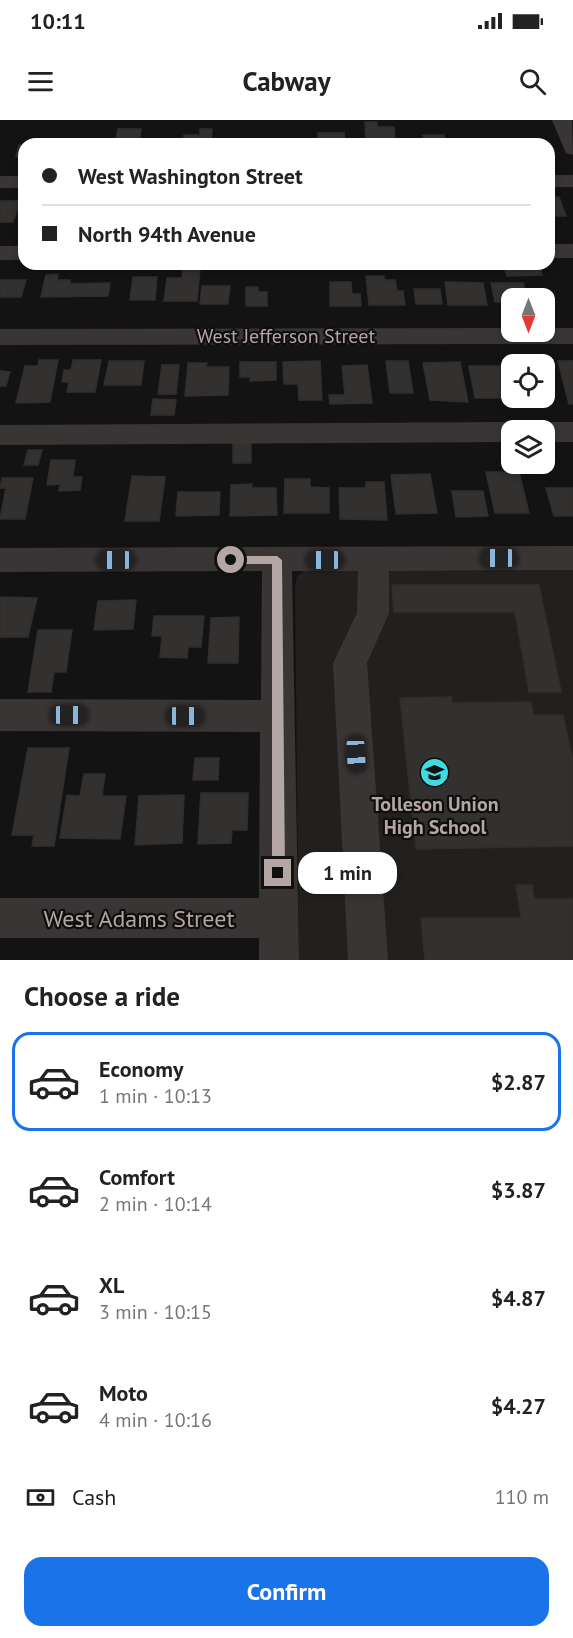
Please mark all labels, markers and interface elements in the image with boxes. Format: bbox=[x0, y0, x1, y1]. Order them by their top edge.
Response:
text: 10:11 bbox=[30, 7, 86, 35]
text: Cabway bbox=[242, 64, 331, 98]
icon: menu bbox=[24, 65, 57, 98]
icon: search bbox=[516, 65, 549, 98]
text: West Washington Street bbox=[78, 162, 303, 190]
text: North 94th Avenue bbox=[78, 220, 256, 248]
north arrow bbox=[501, 288, 555, 342]
map controls bbox=[501, 288, 555, 474]
street label: West Jefferson Street bbox=[197, 323, 375, 349]
button: locate bbox=[501, 354, 555, 408]
button: layers bbox=[501, 420, 555, 474]
route start bbox=[217, 546, 244, 573]
car bbox=[481, 549, 517, 567]
car bbox=[98, 551, 134, 569]
car bbox=[307, 551, 343, 569]
car bbox=[51, 706, 87, 724]
car bbox=[167, 707, 203, 725]
car bbox=[346, 736, 366, 772]
school or university icon: Tolleson Union High School bbox=[419, 757, 451, 789]
place label: Tolleson Union High School bbox=[371, 791, 499, 840]
callout: 1 min bbox=[299, 852, 398, 894]
route end bbox=[264, 859, 291, 886]
text: 1 min bbox=[323, 860, 372, 886]
street label: West Adams Street bbox=[43, 903, 235, 934]
text: Choose a ride bbox=[24, 979, 180, 1013]
icon: car bbox=[27, 1055, 81, 1109]
text: Economy bbox=[99, 1055, 183, 1083]
text: $2.87 bbox=[491, 1068, 546, 1096]
text: 1 min · 10:13 bbox=[99, 1083, 212, 1109]
icon: car bbox=[27, 1163, 81, 1217]
text: Comfort bbox=[99, 1163, 175, 1191]
text: $3.87 bbox=[491, 1176, 546, 1204]
text: 2 min · 10:14 bbox=[99, 1191, 212, 1217]
icon: car bbox=[27, 1271, 81, 1325]
text: XL bbox=[99, 1271, 124, 1299]
text: $4.87 bbox=[491, 1284, 546, 1312]
text: 3 min · 10:15 bbox=[99, 1299, 212, 1325]
icon: car bbox=[27, 1379, 81, 1433]
text: Moto bbox=[99, 1379, 148, 1407]
text: $4.27 bbox=[491, 1392, 546, 1420]
text: 4 min · 10:16 bbox=[99, 1407, 212, 1433]
icon: cash bbox=[24, 1481, 57, 1514]
text: Cash bbox=[72, 1483, 116, 1511]
text: 110 m bbox=[495, 1484, 549, 1510]
button: Confirm bbox=[24, 1557, 549, 1626]

